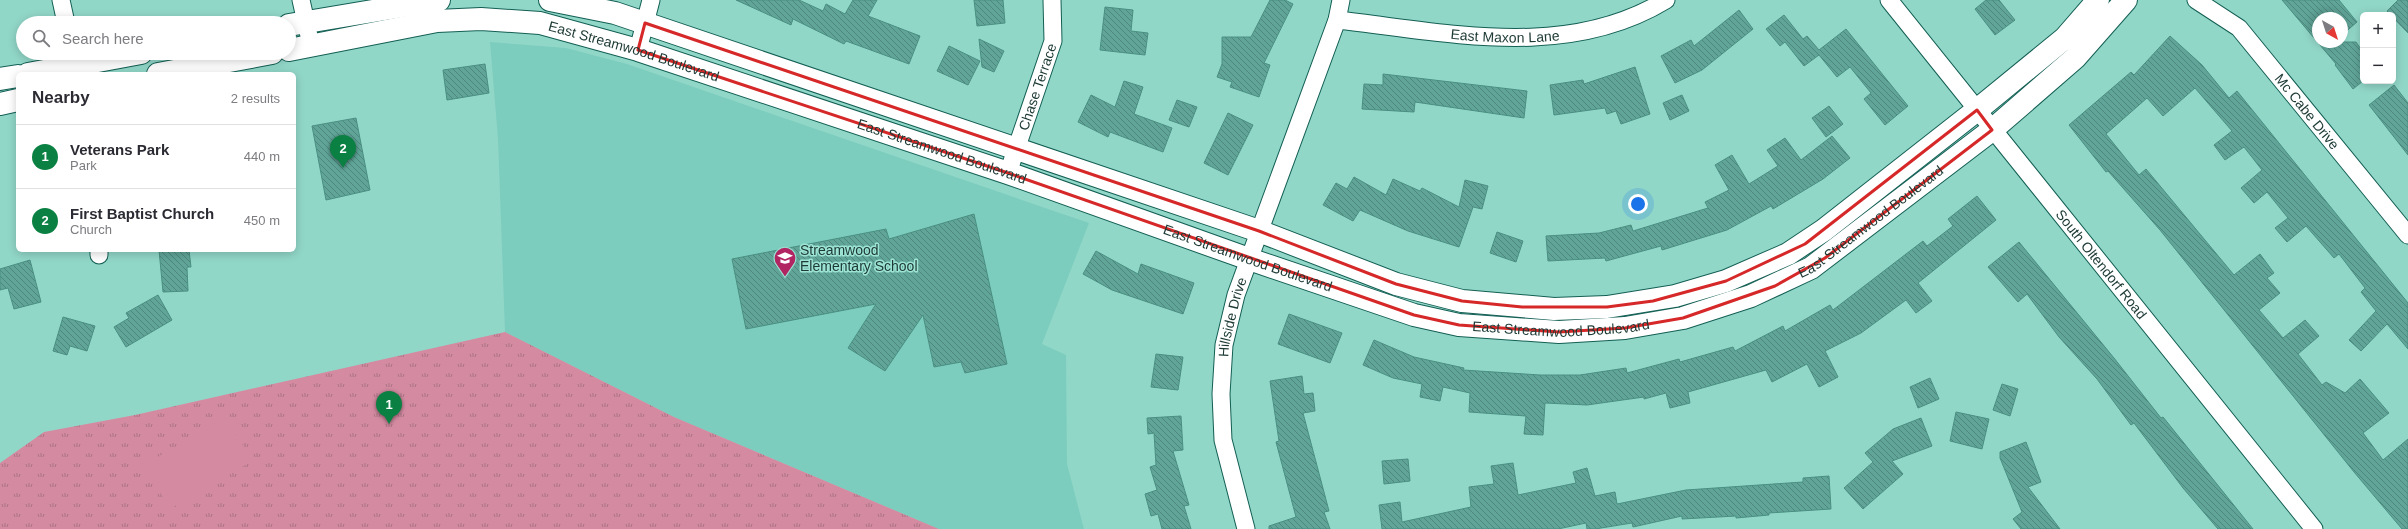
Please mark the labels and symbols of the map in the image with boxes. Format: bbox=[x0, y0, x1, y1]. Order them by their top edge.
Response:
north arrow bbox=[2312, 12, 2348, 48]
street label: East Streamwood Boulevard bbox=[547, 18, 721, 84]
street label: East Maxon Lane bbox=[1450, 26, 1561, 45]
street label: Chase Terrace bbox=[1015, 41, 1060, 132]
street label: Mc Cabe Drive bbox=[2272, 70, 2343, 153]
street label: East Streamwood Boulevard bbox=[855, 115, 1029, 187]
pin: 2 bbox=[330, 135, 356, 168]
street label: East Streamwood Boulevard bbox=[1795, 162, 1946, 281]
your location bbox=[1628, 194, 1648, 214]
street label: South Oltendorf Road bbox=[2053, 206, 2150, 322]
street label: East Streamwood Boulevard bbox=[1161, 221, 1334, 295]
place label: Streamwood Elementary School bbox=[800, 242, 918, 274]
school or university icon: Streamwood Elementary School bbox=[772, 245, 798, 278]
street label: Hillside Drive bbox=[1215, 275, 1250, 357]
street label: East Streamwood Boulevard bbox=[1472, 316, 1651, 340]
pin: 1 bbox=[376, 391, 402, 424]

